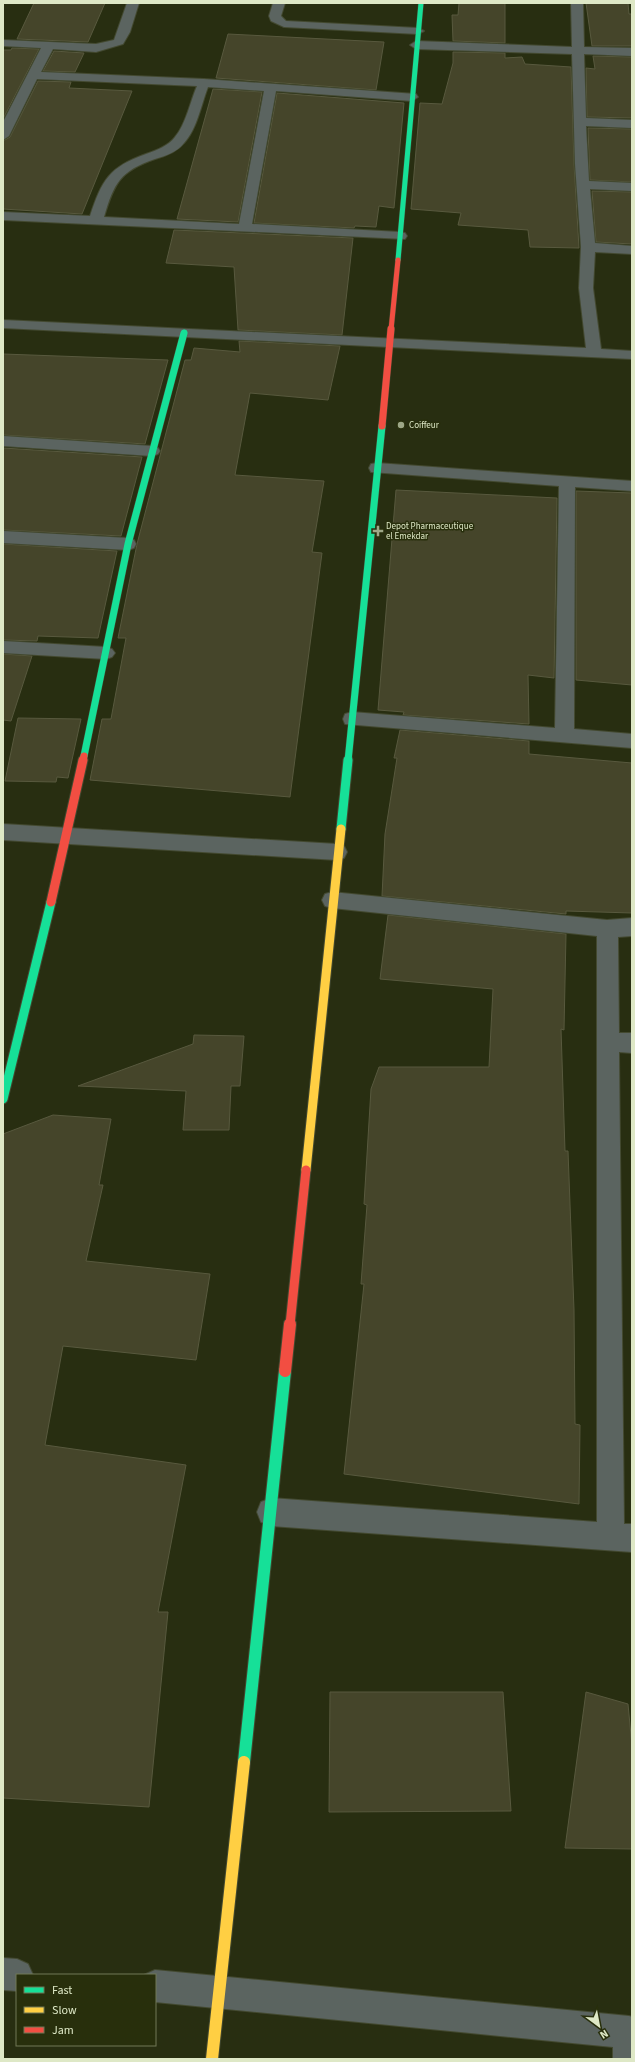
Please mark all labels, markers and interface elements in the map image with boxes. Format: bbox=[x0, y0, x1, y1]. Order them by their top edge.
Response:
place label: Coiffeur bbox=[409, 419, 440, 432]
marker: Coiffeur bbox=[396, 420, 406, 430]
place label: Depot Pharmaceutique el Emekdar bbox=[386, 520, 474, 543]
marker: Depot Pharmaceutique el Emekdar bbox=[373, 526, 383, 536]
legend bbox=[16, 1974, 156, 2046]
text: Fast bbox=[52, 1982, 72, 1999]
text: Slow bbox=[52, 2002, 77, 2019]
north arrow bbox=[579, 2006, 619, 2046]
text: Jam bbox=[52, 2022, 74, 2039]
text: N bbox=[597, 2026, 611, 2042]

